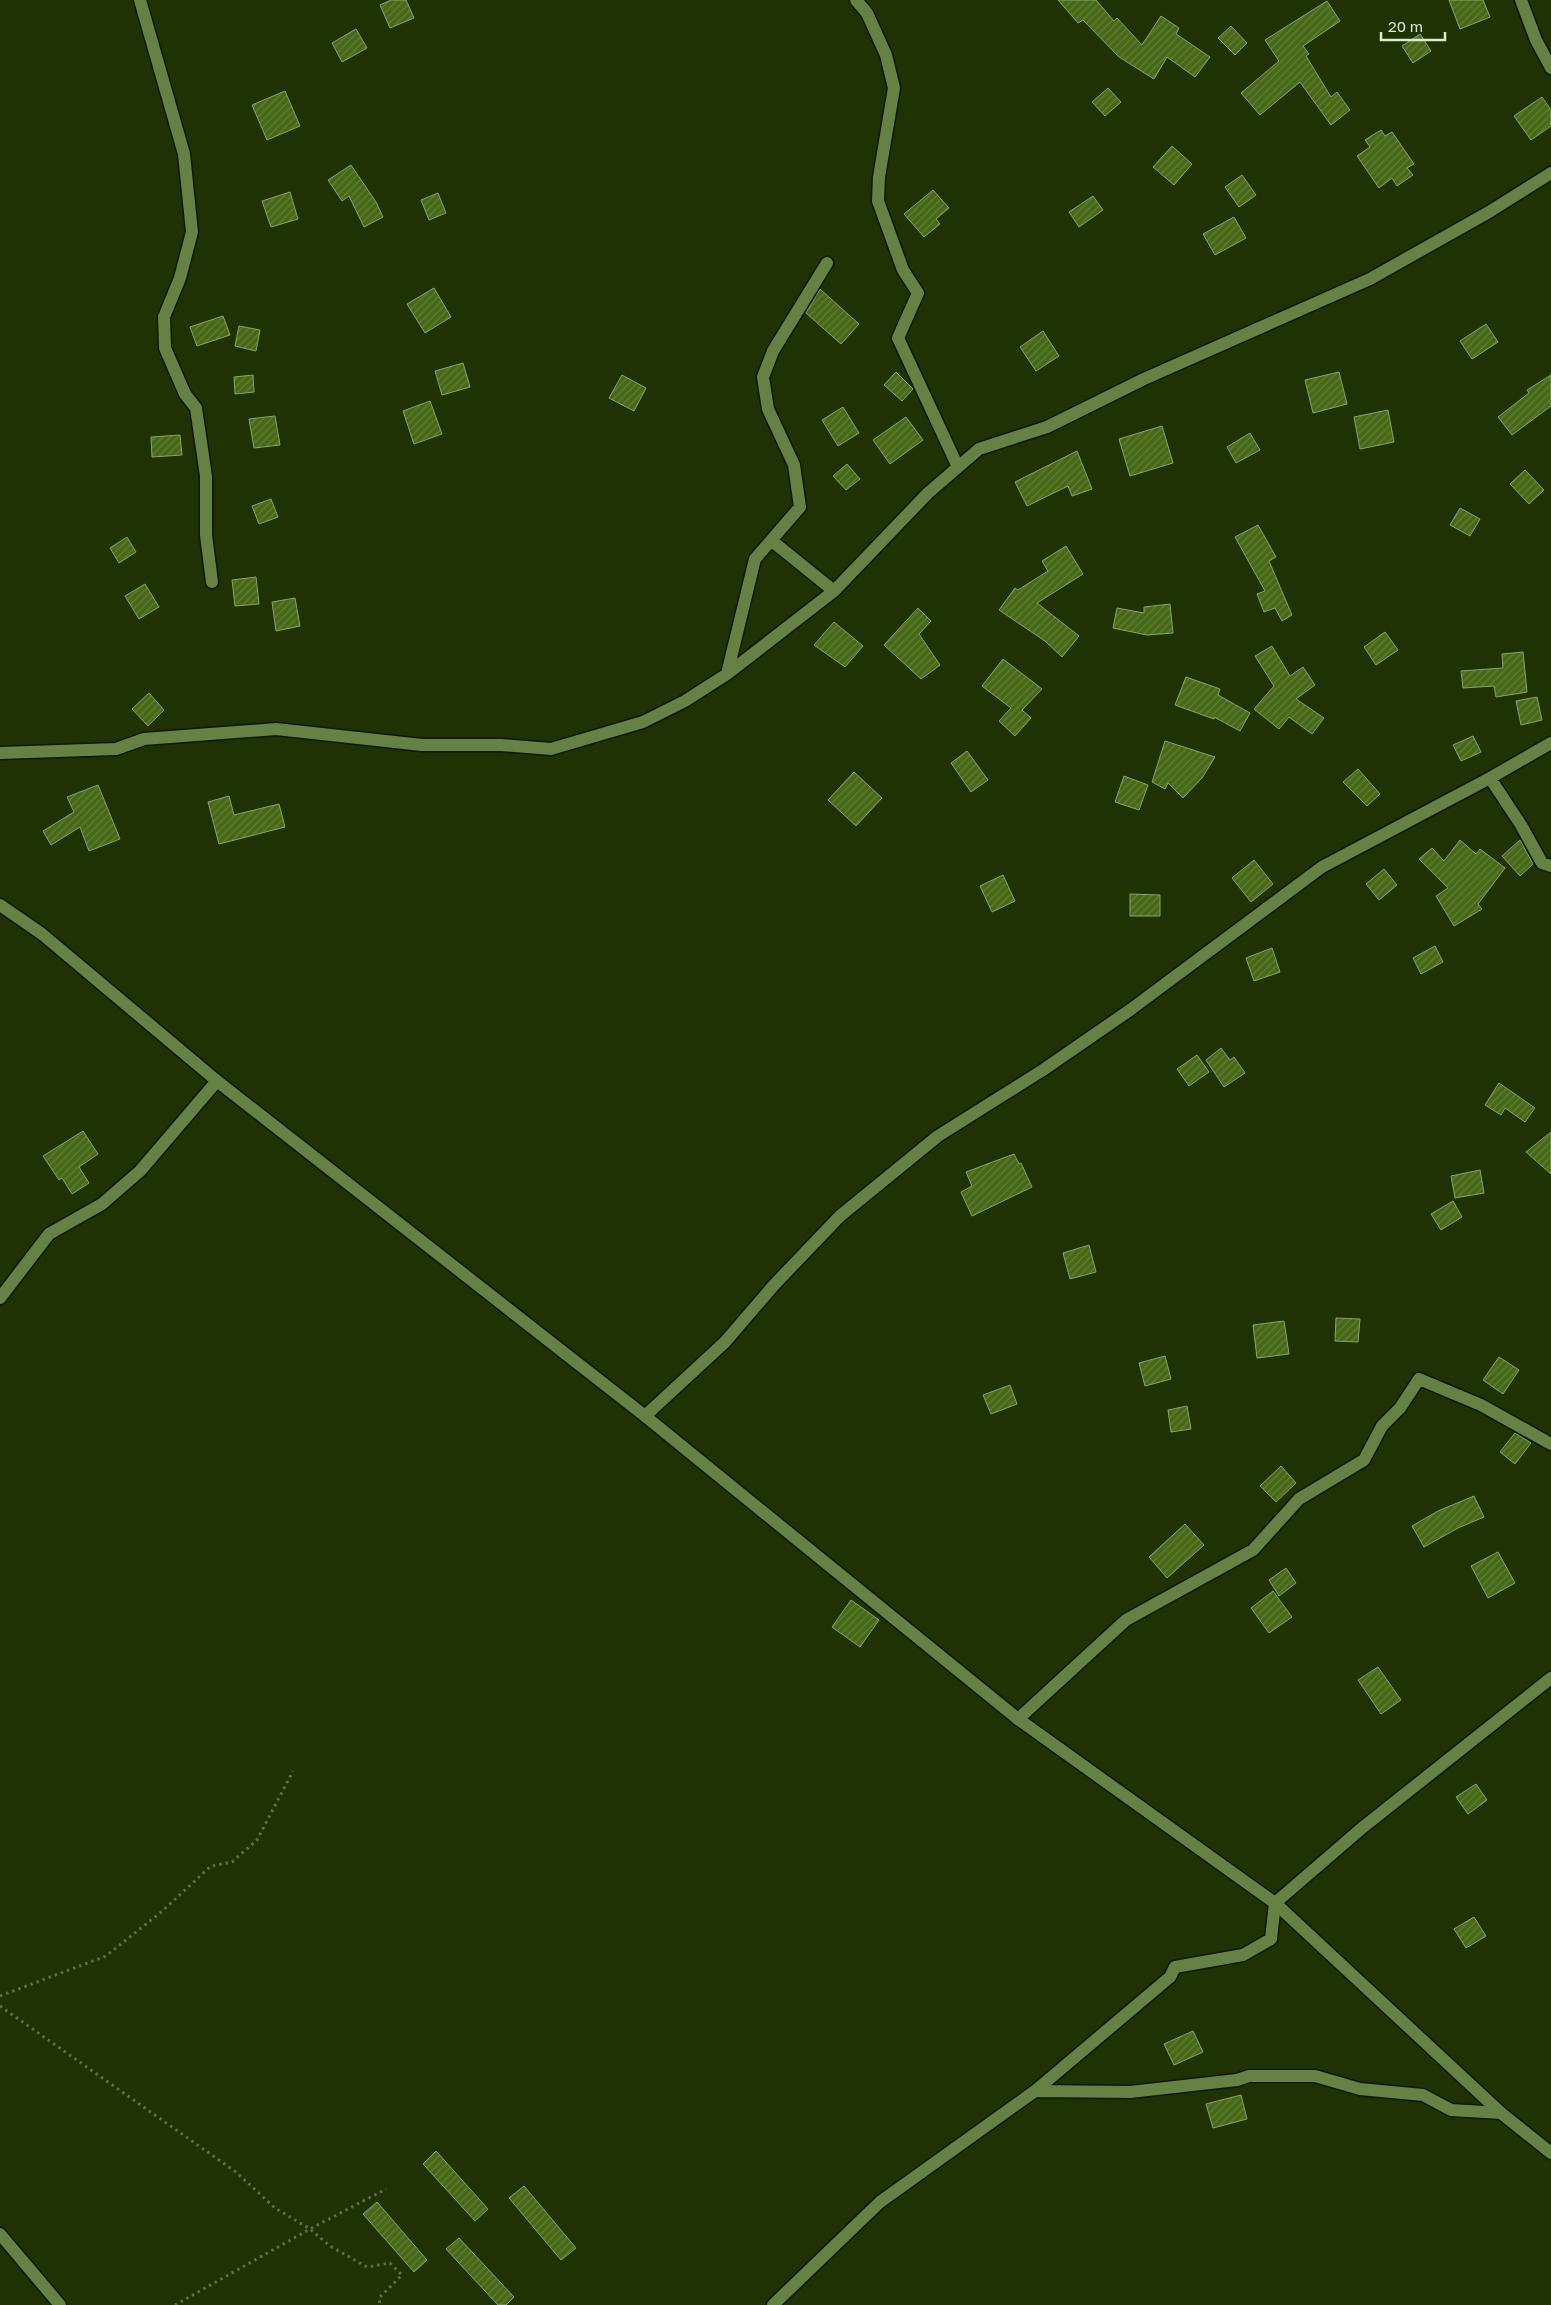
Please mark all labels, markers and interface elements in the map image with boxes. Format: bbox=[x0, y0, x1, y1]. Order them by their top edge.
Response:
scale bar bbox=[1381, 10, 1445, 42]
text: 20 m bbox=[1388, 17, 1423, 35]

